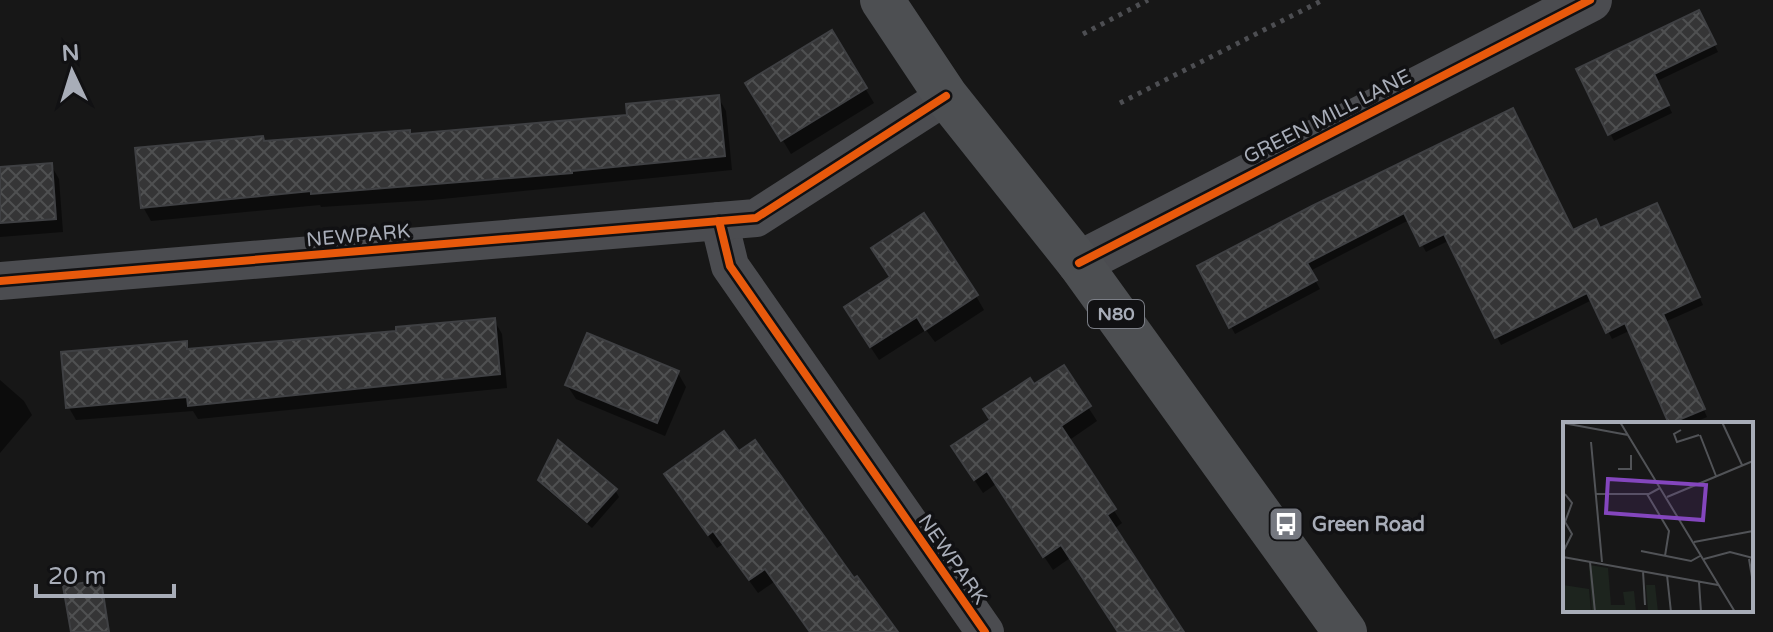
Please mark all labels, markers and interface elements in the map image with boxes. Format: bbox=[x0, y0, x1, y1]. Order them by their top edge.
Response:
north arrow bbox=[32, 32, 112, 112]
text: N bbox=[61, 39, 80, 67]
street label: GREEN MILL LANE bbox=[1240, 64, 1415, 169]
street label: NEWPARK bbox=[305, 220, 411, 252]
road number: N80 bbox=[1088, 300, 1144, 328]
inset map bbox=[1563, 422, 1753, 612]
bus stop icon: Green Road bbox=[1267, 505, 1305, 543]
street label: NEWPARK bbox=[912, 510, 992, 609]
place label: Green Road bbox=[1312, 513, 1425, 537]
scale bar bbox=[36, 548, 174, 598]
text: 20 m bbox=[48, 562, 106, 591]

